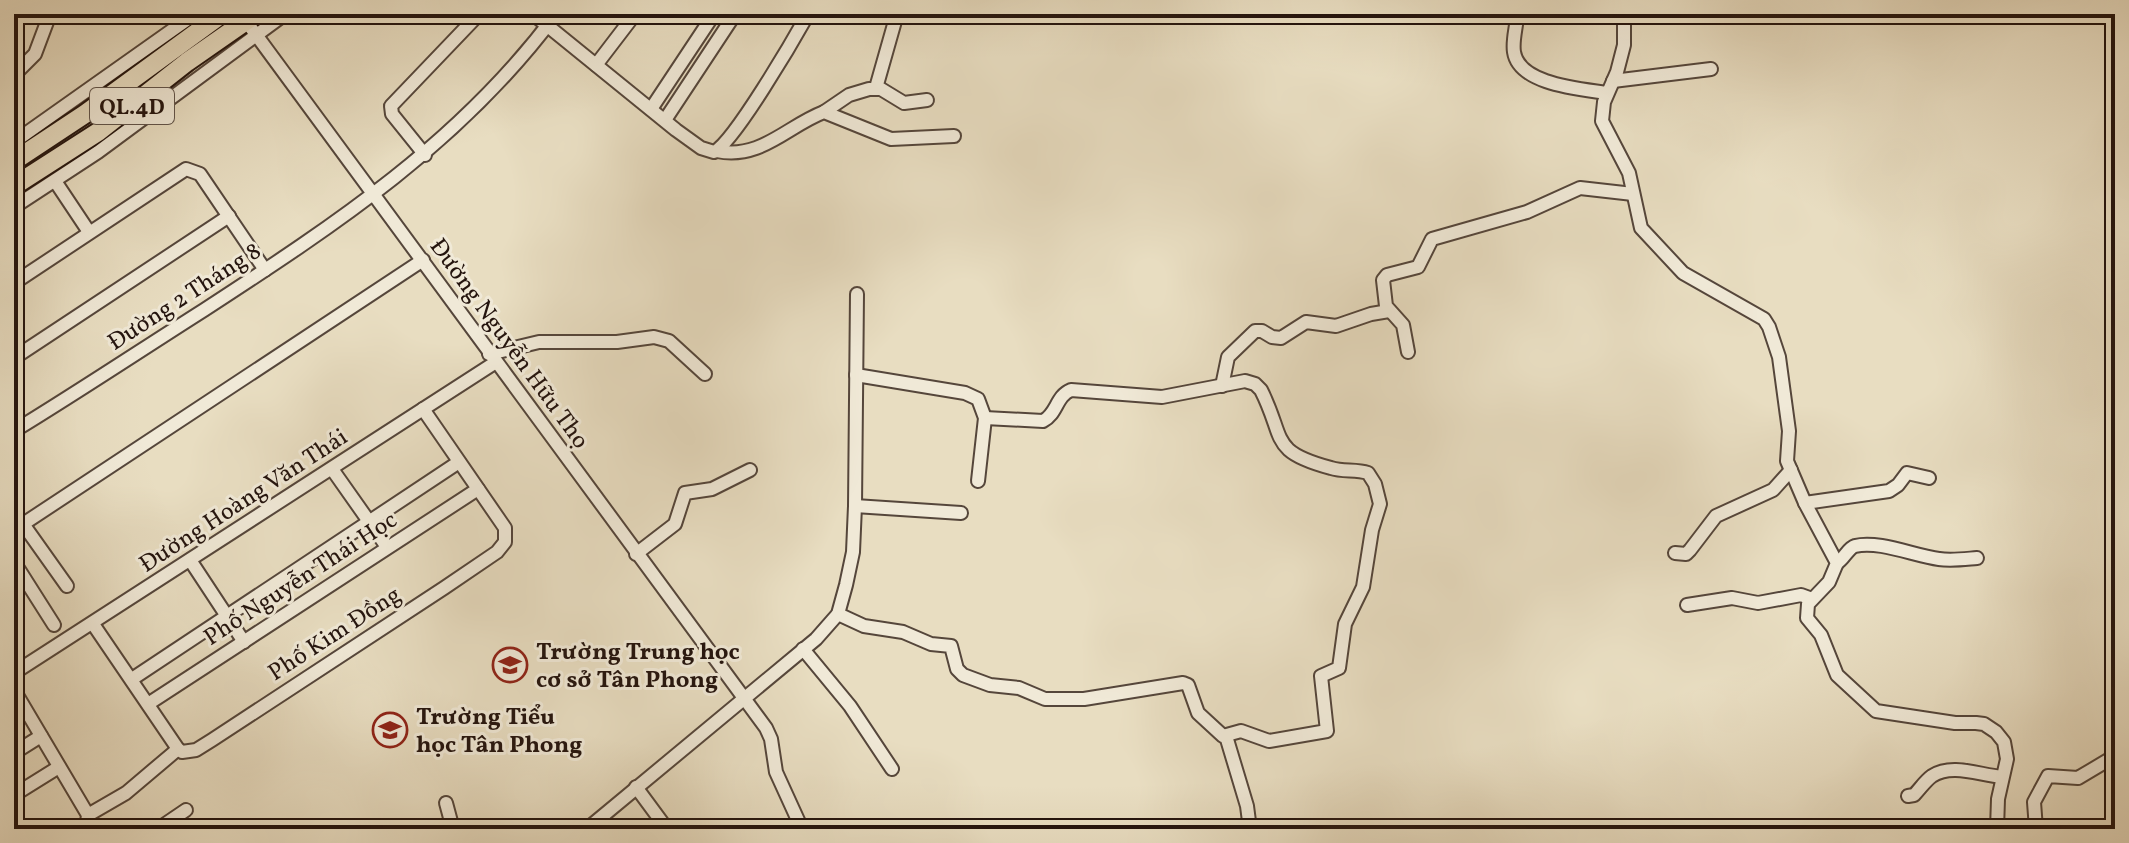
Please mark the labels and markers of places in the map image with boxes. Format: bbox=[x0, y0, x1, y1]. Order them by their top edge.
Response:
place label: Trường Trung học cơ sở Tân Phong bbox=[536, 636, 740, 698]
school or university icon: Trường Trung học cơ sở Tân Phong bbox=[491, 646, 529, 684]
place label: Trường Tiểu học Tân Phong bbox=[416, 701, 582, 763]
school or university icon: Trường Tiểu học Tân Phong bbox=[371, 711, 409, 749]

